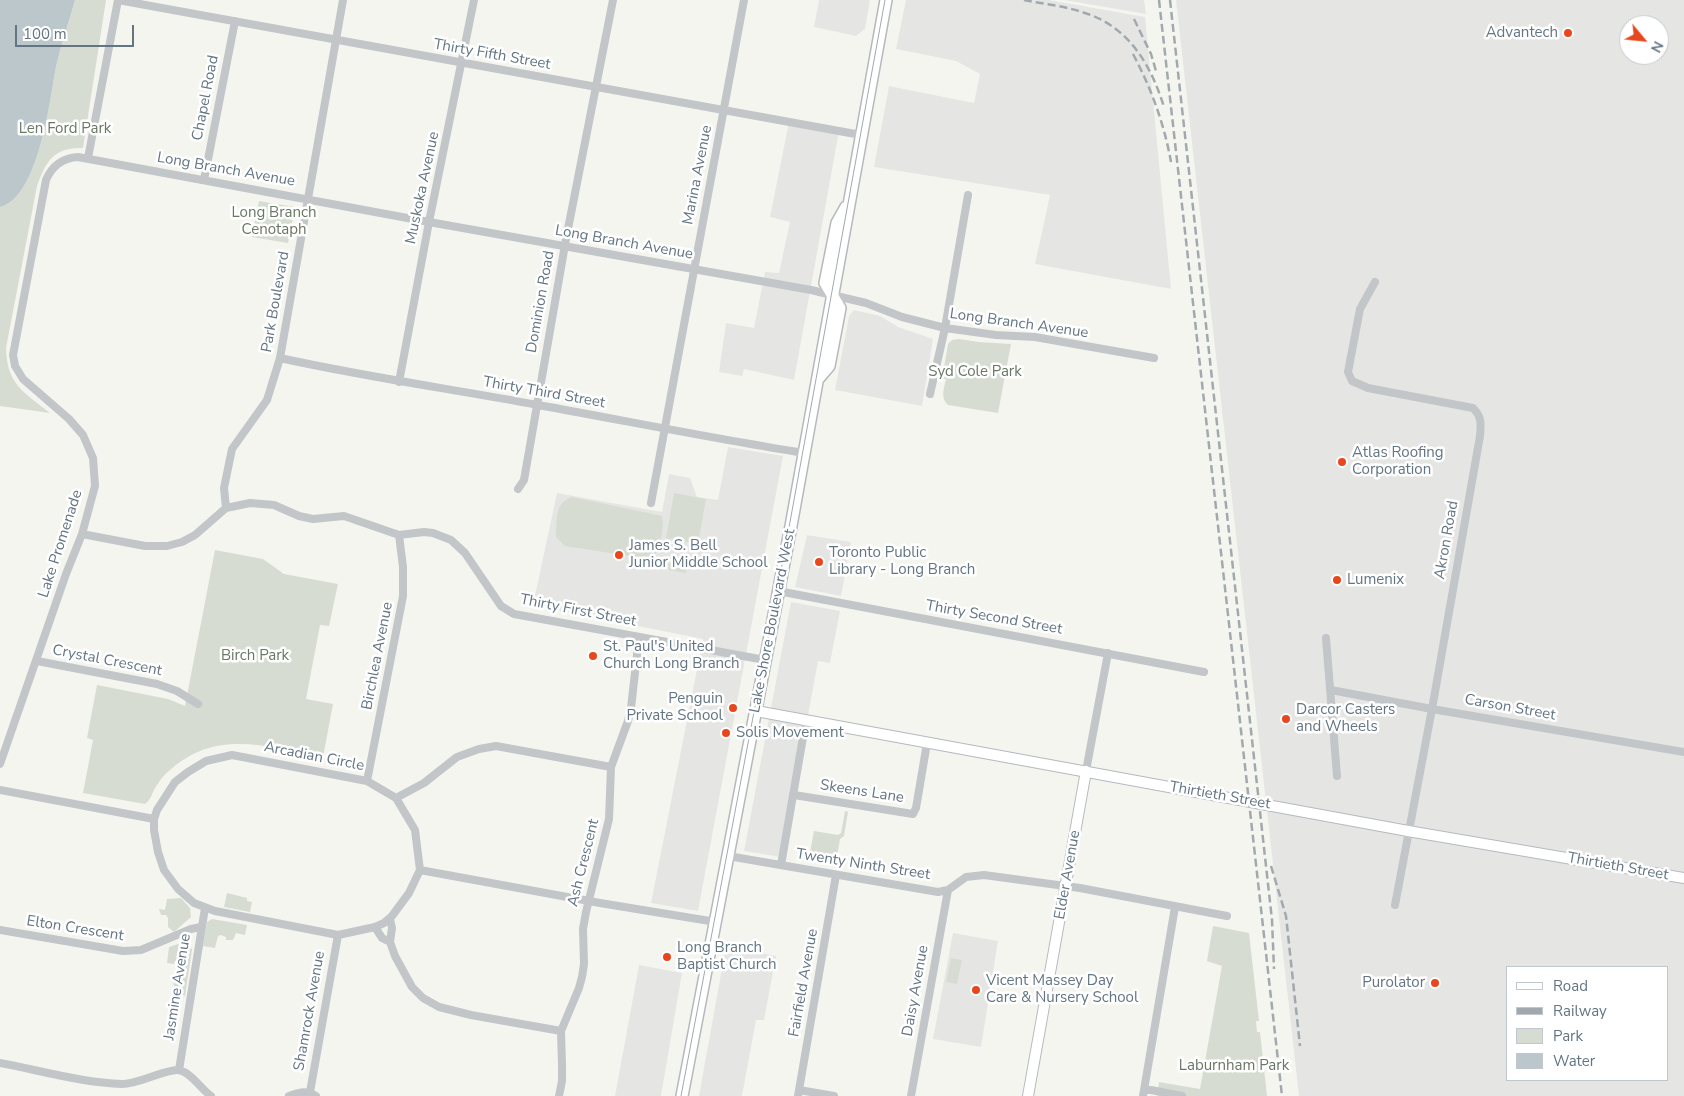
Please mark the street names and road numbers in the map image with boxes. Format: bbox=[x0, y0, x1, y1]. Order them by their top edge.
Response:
street label: Thirty Fifth Street bbox=[432, 36, 552, 74]
street label: Chapel Road bbox=[189, 54, 223, 142]
street label: Marina Avenue bbox=[680, 124, 716, 226]
street label: Muskoka Avenue bbox=[402, 130, 444, 246]
street label: Long Branch Avenue bbox=[156, 149, 296, 191]
street label: Long Branch Avenue bbox=[554, 222, 694, 264]
street label: Park Boulevard bbox=[258, 250, 294, 354]
street label: Dominion Road bbox=[523, 250, 559, 354]
street label: Long Branch Avenue bbox=[949, 305, 1089, 343]
street label: Thirty Third Street bbox=[482, 373, 606, 413]
street label: Lake Promenade bbox=[35, 488, 87, 600]
street label: Akron Road bbox=[1431, 499, 1463, 581]
street label: Lake Shore Boulevard West bbox=[746, 528, 800, 714]
street label: Thirty First Street bbox=[518, 591, 638, 631]
street label: Thirty Second Street bbox=[924, 597, 1064, 639]
street label: Birchlea Avenue bbox=[359, 601, 397, 711]
street label: Crystal Crescent bbox=[51, 642, 163, 680]
street label: Carson Street bbox=[1463, 691, 1557, 725]
street label: Arcadian Circle bbox=[262, 738, 366, 776]
street label: Skeens Lane bbox=[819, 776, 905, 808]
street label: Thirtieth Street bbox=[1168, 778, 1272, 814]
street label: Ash Crescent bbox=[564, 817, 604, 909]
street label: Elder Avenue bbox=[1051, 829, 1085, 921]
street label: Twenty Ninth Street bbox=[795, 846, 931, 884]
street label: Thirtieth Street bbox=[1566, 849, 1670, 885]
street label: Elton Crescent bbox=[25, 912, 125, 946]
street label: Fairfield Avenue bbox=[786, 928, 822, 1038]
street label: Jasmine Avenue bbox=[161, 932, 195, 1042]
street label: Daisy Avenue bbox=[899, 944, 933, 1038]
street label: Shamrock Avenue bbox=[291, 950, 329, 1072]

